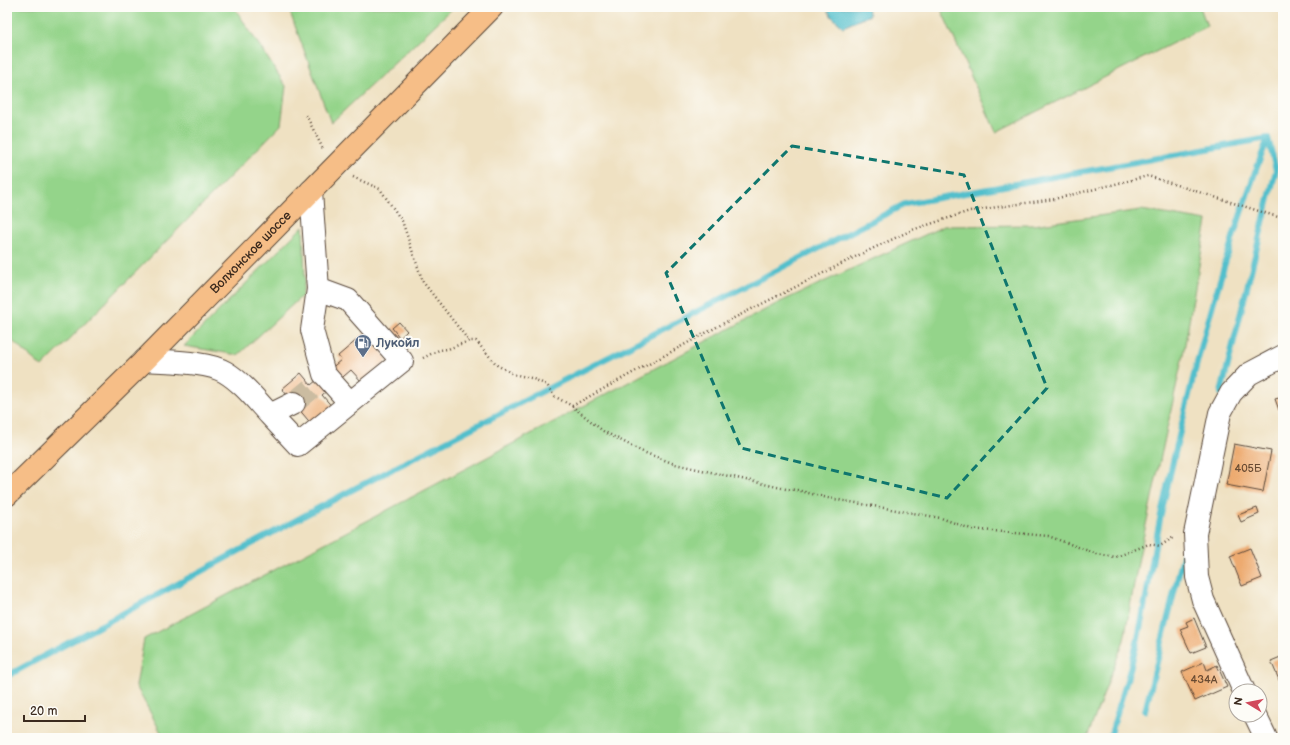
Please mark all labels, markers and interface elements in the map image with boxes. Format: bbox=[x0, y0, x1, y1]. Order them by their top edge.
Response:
street label: Волхонское шоссе bbox=[207, 208, 295, 297]
fuel station icon: Лукойл bbox=[353, 333, 373, 358]
place label: Лукойл bbox=[375, 335, 420, 351]
house number: 405Б bbox=[1234, 462, 1262, 475]
house number: 434А bbox=[1191, 673, 1218, 686]
north arrow bbox=[1228, 683, 1268, 723]
text: N bbox=[1232, 696, 1246, 707]
scale bar bbox=[24, 697, 85, 723]
text: 20 m bbox=[30, 704, 57, 719]

